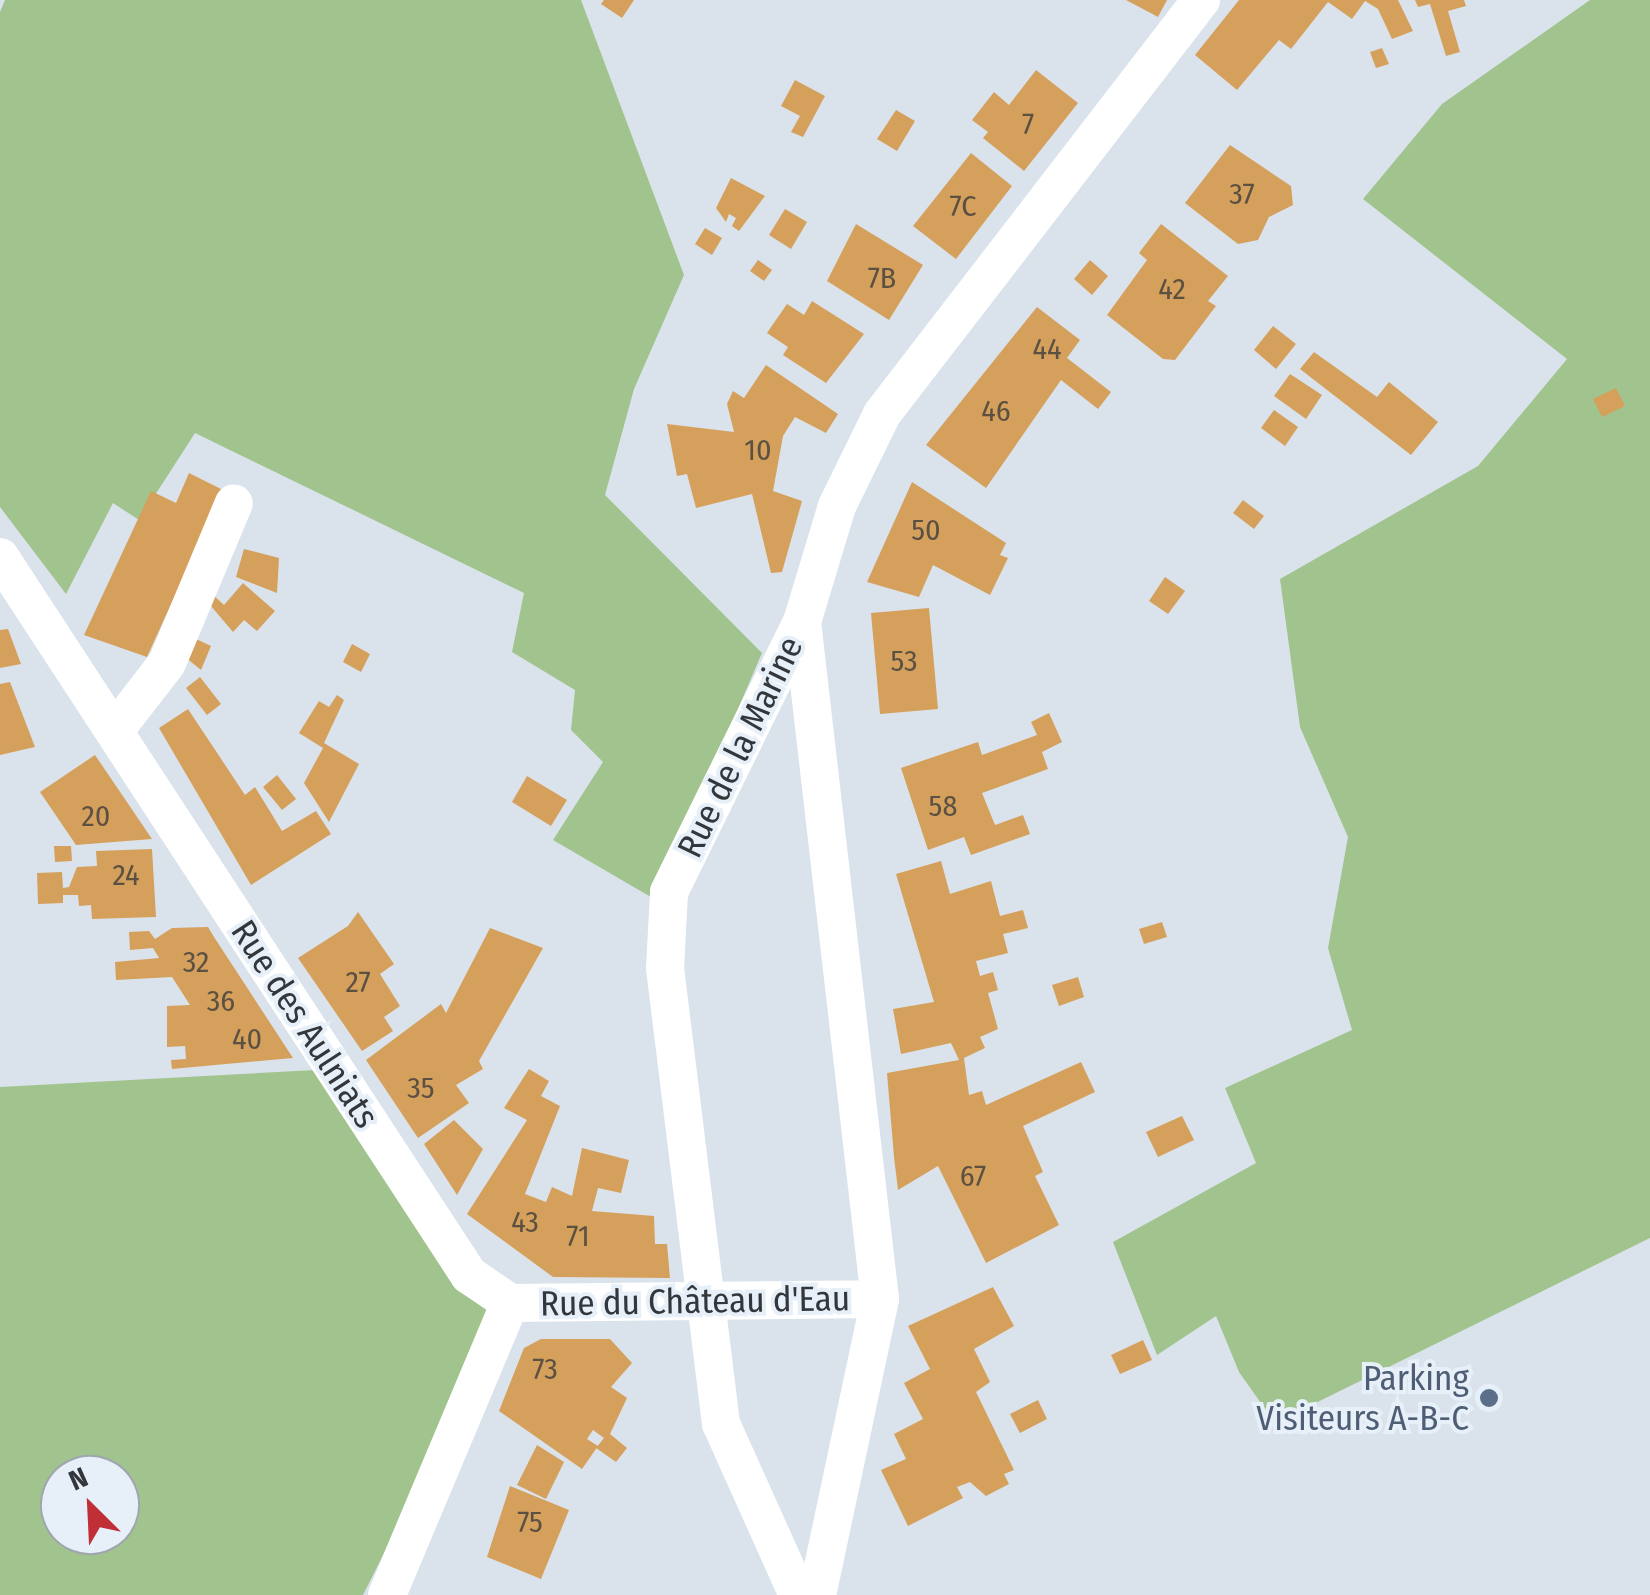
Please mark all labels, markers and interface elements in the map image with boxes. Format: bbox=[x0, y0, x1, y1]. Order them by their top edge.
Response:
house number: 7 bbox=[1022, 106, 1034, 142]
house number: 37 bbox=[1229, 176, 1255, 212]
house number: 7C bbox=[949, 188, 977, 224]
house number: 7B bbox=[868, 260, 896, 296]
house number: 42 bbox=[1158, 271, 1186, 307]
house number: 44 bbox=[1032, 331, 1062, 367]
house number: 46 bbox=[981, 393, 1011, 429]
house number: 10 bbox=[744, 432, 772, 468]
house number: 50 bbox=[911, 512, 941, 548]
street label: Rue de la Marine bbox=[668, 630, 812, 864]
house number: 53 bbox=[890, 643, 918, 679]
house number: 58 bbox=[929, 788, 957, 824]
house number: 20 bbox=[82, 798, 110, 834]
house number: 24 bbox=[112, 857, 140, 893]
street label: Rue des Aulniats bbox=[222, 912, 388, 1136]
house number: 32 bbox=[183, 944, 209, 980]
house number: 27 bbox=[345, 964, 371, 1000]
house number: 36 bbox=[207, 983, 235, 1019]
house number: 40 bbox=[232, 1021, 262, 1057]
house number: 35 bbox=[407, 1070, 435, 1106]
house number: 67 bbox=[960, 1158, 986, 1194]
house number: 43 bbox=[511, 1204, 539, 1240]
house number: 71 bbox=[566, 1218, 590, 1254]
street label: Rue du Château d'Eau bbox=[540, 1277, 850, 1325]
house number: 73 bbox=[532, 1351, 558, 1387]
place label: Parking Visiteurs A-B-C bbox=[1256, 1357, 1469, 1439]
marker: Parking Visiteurs A-B-C bbox=[1478, 1387, 1500, 1409]
north arrow bbox=[40, 1455, 140, 1555]
text: N bbox=[64, 1460, 93, 1497]
house number: 75 bbox=[517, 1504, 543, 1540]

